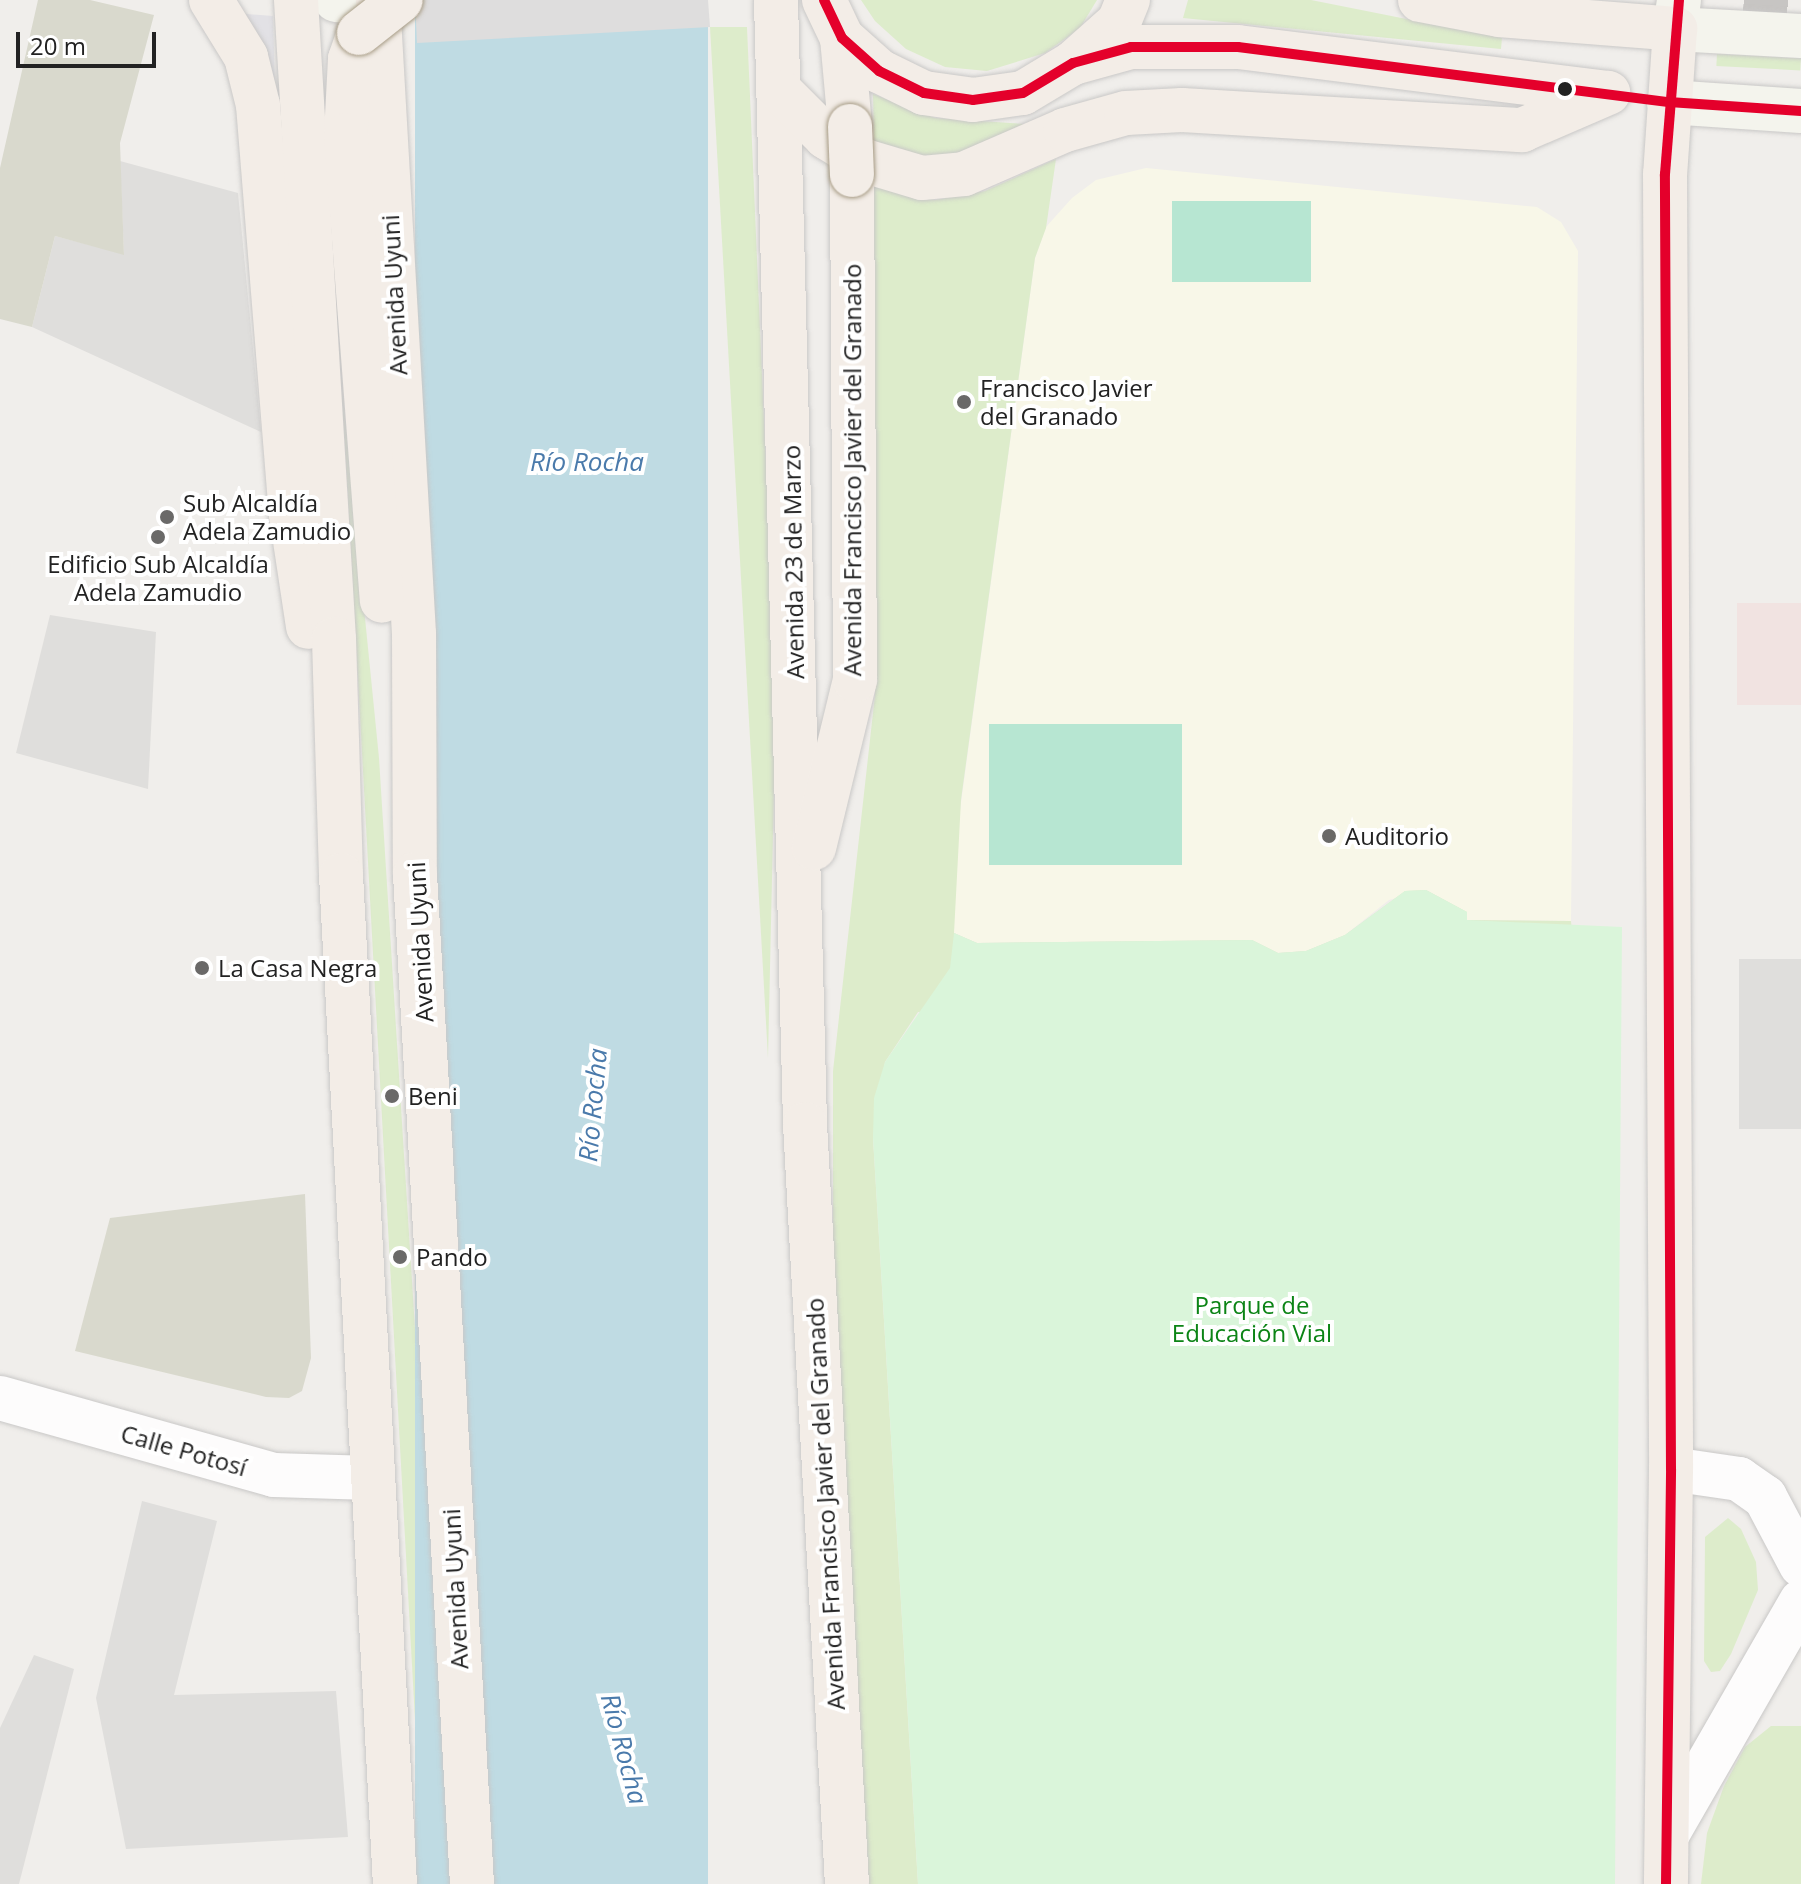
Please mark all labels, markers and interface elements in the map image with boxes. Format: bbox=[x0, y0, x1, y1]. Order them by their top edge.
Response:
scale bar bbox=[20, 16, 160, 66]
text: 20 m bbox=[30, 29, 86, 62]
unlabelled marker bbox=[1557, 81, 1573, 97]
street label: Avenida Uyuni bbox=[375, 214, 413, 376]
street label: Avenida Francisco Javier del Granado bbox=[838, 264, 866, 676]
place label: Francisco Javier del Granado bbox=[980, 374, 1153, 430]
marker: Francisco Javier del Granado bbox=[955, 393, 973, 411]
street label: Avenida 23 de Marzo bbox=[777, 445, 809, 679]
water label: Río Rocha bbox=[530, 446, 644, 478]
place label: Sub Alcaldía Adela Zamudio bbox=[183, 489, 351, 545]
marker: Sub Alcaldía Adela Zamudio bbox=[158, 508, 176, 526]
marker: Edificio Sub Alcaldía Adela Zamudio bbox=[149, 528, 167, 546]
place label: Edificio Sub Alcaldía Adela Zamudio bbox=[47, 550, 269, 606]
place label: Auditorio bbox=[1345, 822, 1449, 850]
marker: Auditorio bbox=[1320, 827, 1338, 845]
street label: Avenida Uyuni bbox=[401, 861, 439, 1023]
place label: La Casa Negra bbox=[218, 954, 377, 982]
marker: La Casa Negra bbox=[193, 959, 211, 977]
water label: Río Rocha bbox=[573, 1047, 613, 1163]
place label: Beni bbox=[408, 1082, 458, 1110]
marker: Beni bbox=[383, 1087, 401, 1105]
place label: Pando bbox=[416, 1243, 488, 1271]
marker: Pando bbox=[391, 1248, 409, 1266]
park label: Parque de Educación Vial bbox=[1172, 1291, 1332, 1347]
street label: Avenida Francisco Javier del Granado bbox=[800, 1297, 850, 1711]
street label: Calle Potosí bbox=[118, 1418, 250, 1482]
street label: Avenida Uyuni bbox=[436, 1508, 474, 1670]
water label: Río Rocha bbox=[594, 1690, 654, 1808]

